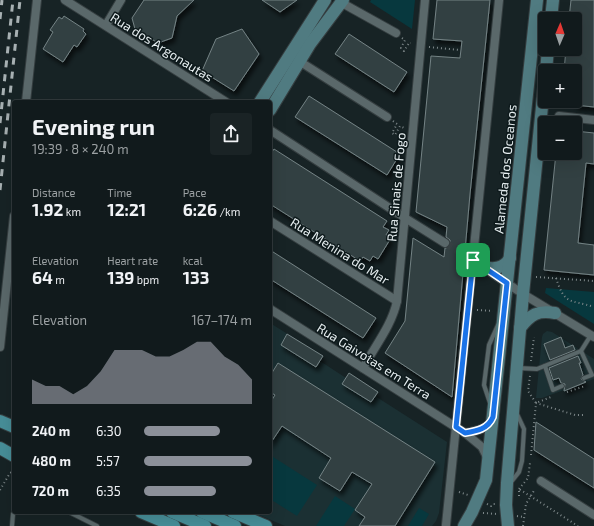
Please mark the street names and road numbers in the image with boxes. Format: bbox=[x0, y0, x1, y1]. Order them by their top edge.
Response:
street label: Rua dos Argonautas bbox=[108, 9, 216, 85]
street label: Alameda dos Oceanos bbox=[490, 104, 520, 234]
street label: Rua Sinais de Fogo bbox=[383, 132, 409, 242]
street label: Rua Menina do Mar bbox=[288, 214, 392, 288]
street label: Rua Gaivotas em Terra bbox=[314, 319, 434, 403]

